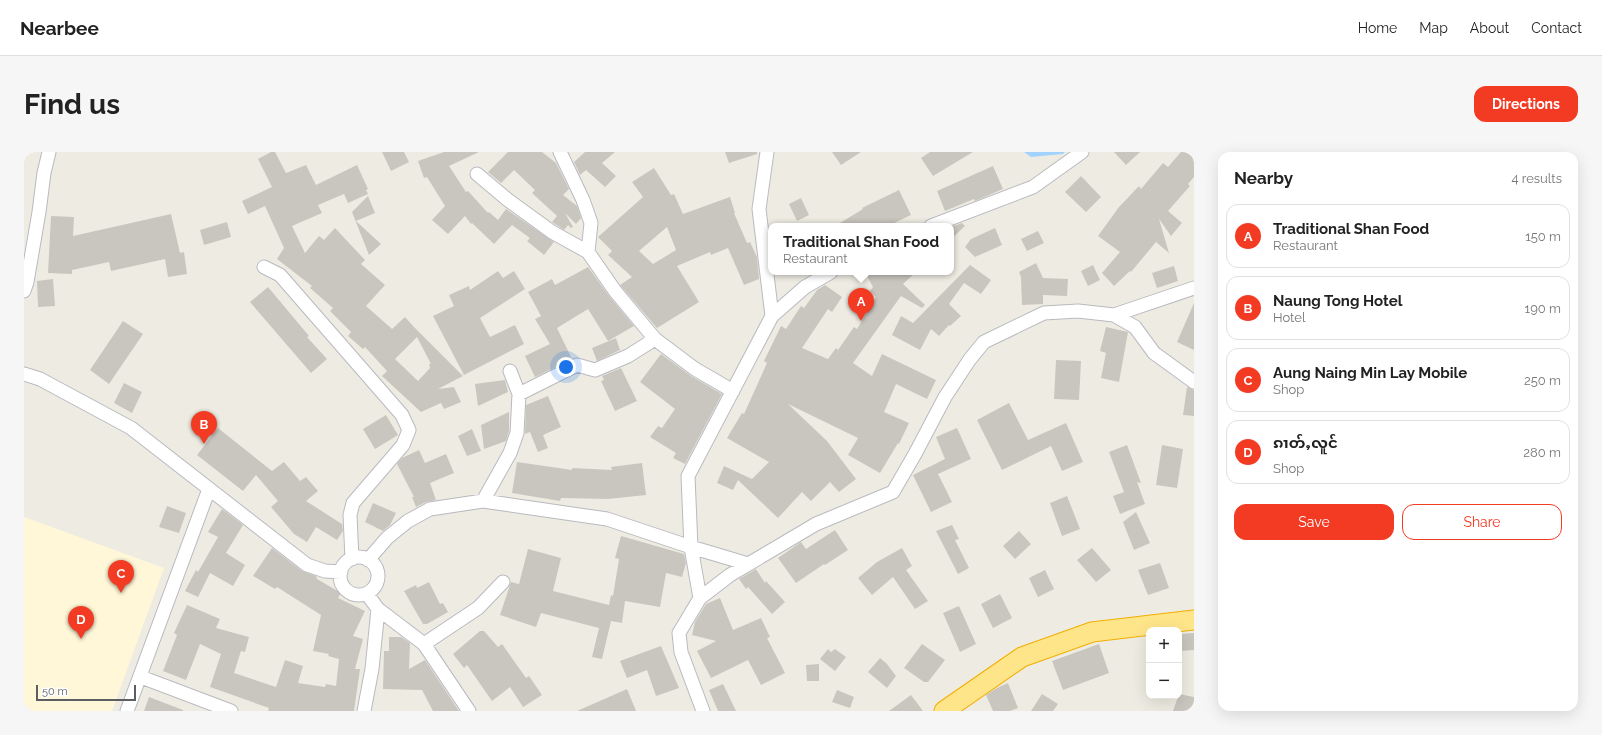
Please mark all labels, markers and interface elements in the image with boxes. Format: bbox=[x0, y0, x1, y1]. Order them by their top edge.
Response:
text: Nearbee bbox=[20, 17, 99, 39]
text: Home bbox=[1358, 20, 1397, 36]
text: Map bbox=[1419, 20, 1448, 36]
text: About bbox=[1470, 20, 1509, 36]
text: Contact bbox=[1531, 20, 1582, 36]
button: Directions bbox=[1474, 86, 1578, 122]
text: Find us bbox=[24, 88, 120, 121]
text: Nearby bbox=[1234, 168, 1293, 188]
text: 4 results bbox=[1511, 171, 1562, 186]
text: Traditional Shan Food bbox=[1273, 220, 1429, 238]
popup bbox=[768, 223, 954, 275]
text: A bbox=[1244, 229, 1252, 244]
text: 150 m bbox=[1525, 229, 1561, 244]
text: Traditional Shan Food bbox=[783, 233, 939, 251]
text: Restaurant bbox=[1273, 238, 1338, 253]
text: Restaurant bbox=[783, 251, 848, 266]
pin: A bbox=[848, 288, 874, 321]
text: Naung Tong Hotel bbox=[1273, 292, 1402, 310]
text: B bbox=[1244, 301, 1252, 316]
text: 190 m bbox=[1525, 301, 1561, 316]
text: Hotel bbox=[1273, 310, 1306, 325]
your location bbox=[556, 357, 576, 377]
text: Aung Naing Min Lay Mobile bbox=[1273, 364, 1467, 382]
text: C bbox=[1244, 373, 1252, 388]
text: 250 m bbox=[1524, 373, 1561, 388]
text: Shop bbox=[1273, 382, 1304, 397]
pin: B bbox=[191, 411, 217, 444]
text: ၵၢတ်ႇလူင် bbox=[1273, 434, 1338, 452]
text: D bbox=[1243, 445, 1253, 460]
text: 280 m bbox=[1523, 445, 1561, 460]
text: Shop bbox=[1273, 461, 1304, 476]
button: Save bbox=[1234, 504, 1394, 540]
button: Share bbox=[1402, 504, 1562, 540]
pin: C bbox=[108, 560, 134, 593]
pin: D bbox=[68, 606, 94, 639]
map controls bbox=[1146, 627, 1182, 699]
button: + bbox=[1146, 627, 1182, 663]
button: − bbox=[1146, 663, 1182, 699]
scale bar bbox=[36, 683, 136, 702]
text: 50 m bbox=[42, 685, 68, 698]

